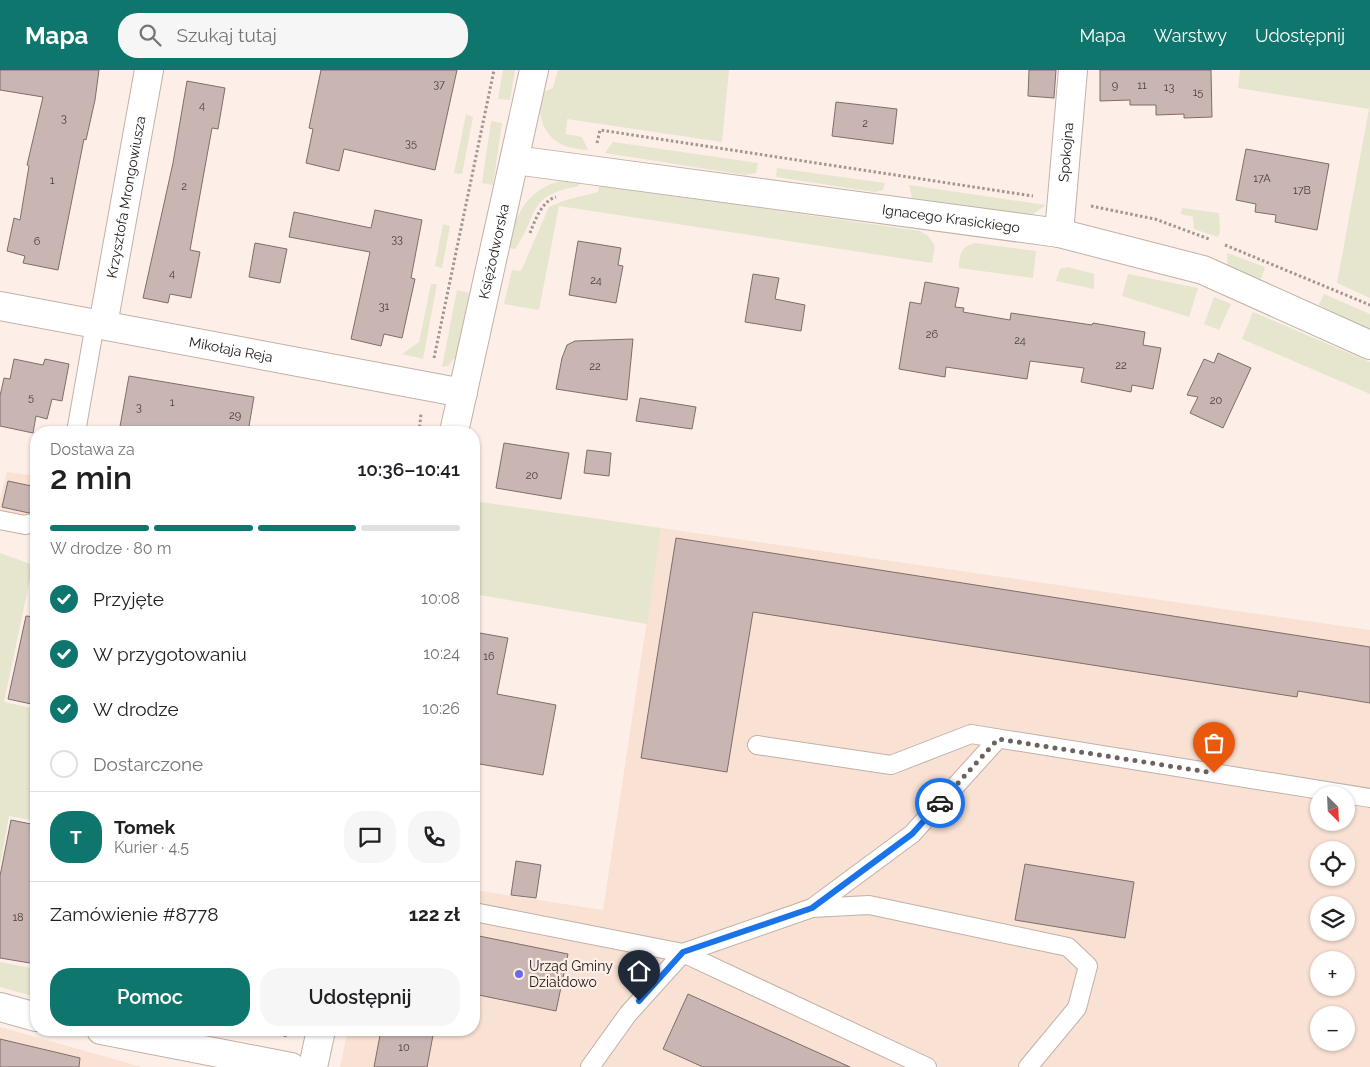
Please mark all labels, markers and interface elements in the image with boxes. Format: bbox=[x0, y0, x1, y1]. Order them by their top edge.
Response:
search box bbox=[118, 13, 468, 58]
text: Mapa bbox=[25, 21, 88, 50]
icon: search bbox=[136, 21, 164, 49]
text: Szukaj tutaj bbox=[176, 24, 277, 46]
text: Mapa bbox=[1079, 25, 1126, 46]
text: Warstwy bbox=[1154, 25, 1227, 46]
text: Udostępnij bbox=[1255, 25, 1345, 46]
house number: 37 bbox=[433, 78, 445, 91]
house number: 9 bbox=[1112, 79, 1118, 92]
house number: 11 bbox=[1137, 79, 1147, 92]
house number: 13 bbox=[1164, 81, 1174, 94]
house number: 15 bbox=[1193, 86, 1203, 99]
house number: 4 bbox=[199, 99, 205, 112]
house number: 3 bbox=[61, 112, 67, 125]
street label: Krzysztofa Mrongowiusza bbox=[104, 115, 149, 280]
house number: 2 bbox=[862, 117, 868, 130]
street label: Spokojna bbox=[1055, 122, 1076, 183]
house number: 35 bbox=[405, 137, 417, 150]
house number: 17A bbox=[1253, 172, 1271, 185]
house number: 1 bbox=[50, 174, 55, 187]
house number: 2 bbox=[181, 180, 187, 193]
house number: 17B bbox=[1293, 184, 1311, 197]
street label: Ignacego Krasickiego bbox=[881, 201, 1021, 236]
street label: Księżodworska bbox=[476, 202, 512, 300]
house number: 33 bbox=[391, 233, 403, 246]
house number: 6 bbox=[34, 235, 41, 248]
house number: 4 bbox=[169, 267, 175, 280]
house number: 24 bbox=[590, 274, 602, 287]
house number: 31 bbox=[379, 300, 390, 313]
house number: 26 bbox=[926, 328, 939, 341]
street label: Mikołaja Reja bbox=[188, 334, 274, 365]
house number: 24 bbox=[1014, 334, 1026, 347]
house number: 22 bbox=[1115, 359, 1127, 372]
house number: 22 bbox=[589, 360, 601, 373]
house number: 5 bbox=[28, 391, 34, 404]
house number: 20 bbox=[1210, 394, 1222, 407]
house number: 1 bbox=[170, 396, 175, 409]
house number: 3 bbox=[136, 401, 142, 414]
house number: 29 bbox=[229, 409, 241, 422]
text: Dostawa za bbox=[50, 440, 135, 459]
text: 10:36–10:41 bbox=[357, 458, 460, 480]
text: 2 min bbox=[50, 459, 132, 496]
house number: 20 bbox=[526, 469, 538, 482]
text: W drodze · 80 m bbox=[50, 539, 171, 558]
icon: check bbox=[50, 585, 78, 613]
text: Przyjęte bbox=[93, 588, 164, 610]
text: 10:08 bbox=[421, 589, 460, 608]
icon: check bbox=[50, 640, 78, 668]
text: W przygotowaniu bbox=[93, 643, 247, 665]
text: 10:24 bbox=[423, 644, 460, 663]
house number: 16 bbox=[483, 650, 495, 663]
icon: check bbox=[50, 695, 78, 723]
text: W drodze bbox=[93, 698, 179, 720]
text: 10:26 bbox=[422, 699, 460, 718]
pin bbox=[1193, 722, 1235, 773]
icon: bag bbox=[1200, 729, 1228, 757]
text: Dostarczone bbox=[93, 753, 203, 775]
courier bbox=[915, 778, 965, 828]
north arrow bbox=[1310, 786, 1355, 831]
map controls bbox=[1310, 786, 1355, 1051]
icon: car bbox=[926, 789, 954, 817]
button: chat bbox=[344, 811, 396, 863]
button: phone bbox=[408, 811, 460, 863]
text: Tomek bbox=[114, 816, 175, 838]
text: T bbox=[70, 826, 82, 848]
text: Kurier · 4.5 bbox=[114, 838, 189, 857]
button: locate bbox=[1310, 841, 1355, 886]
button: layers bbox=[1310, 896, 1355, 941]
text: Zamówienie #8778 bbox=[50, 903, 218, 925]
text: 122 zł bbox=[409, 903, 460, 925]
house number: 18 bbox=[12, 911, 24, 924]
pin bbox=[618, 950, 660, 1001]
button: + bbox=[1310, 951, 1355, 996]
icon: home bbox=[625, 957, 653, 985]
place label: Urząd Gminy Działdowo bbox=[529, 958, 613, 990]
button: Pomoc bbox=[50, 968, 250, 1026]
button: Udostępnij bbox=[260, 968, 460, 1026]
marker: Urząd Gminy Działdowo bbox=[513, 968, 525, 980]
button: − bbox=[1310, 1006, 1355, 1051]
house number: 10 bbox=[398, 1041, 410, 1054]

